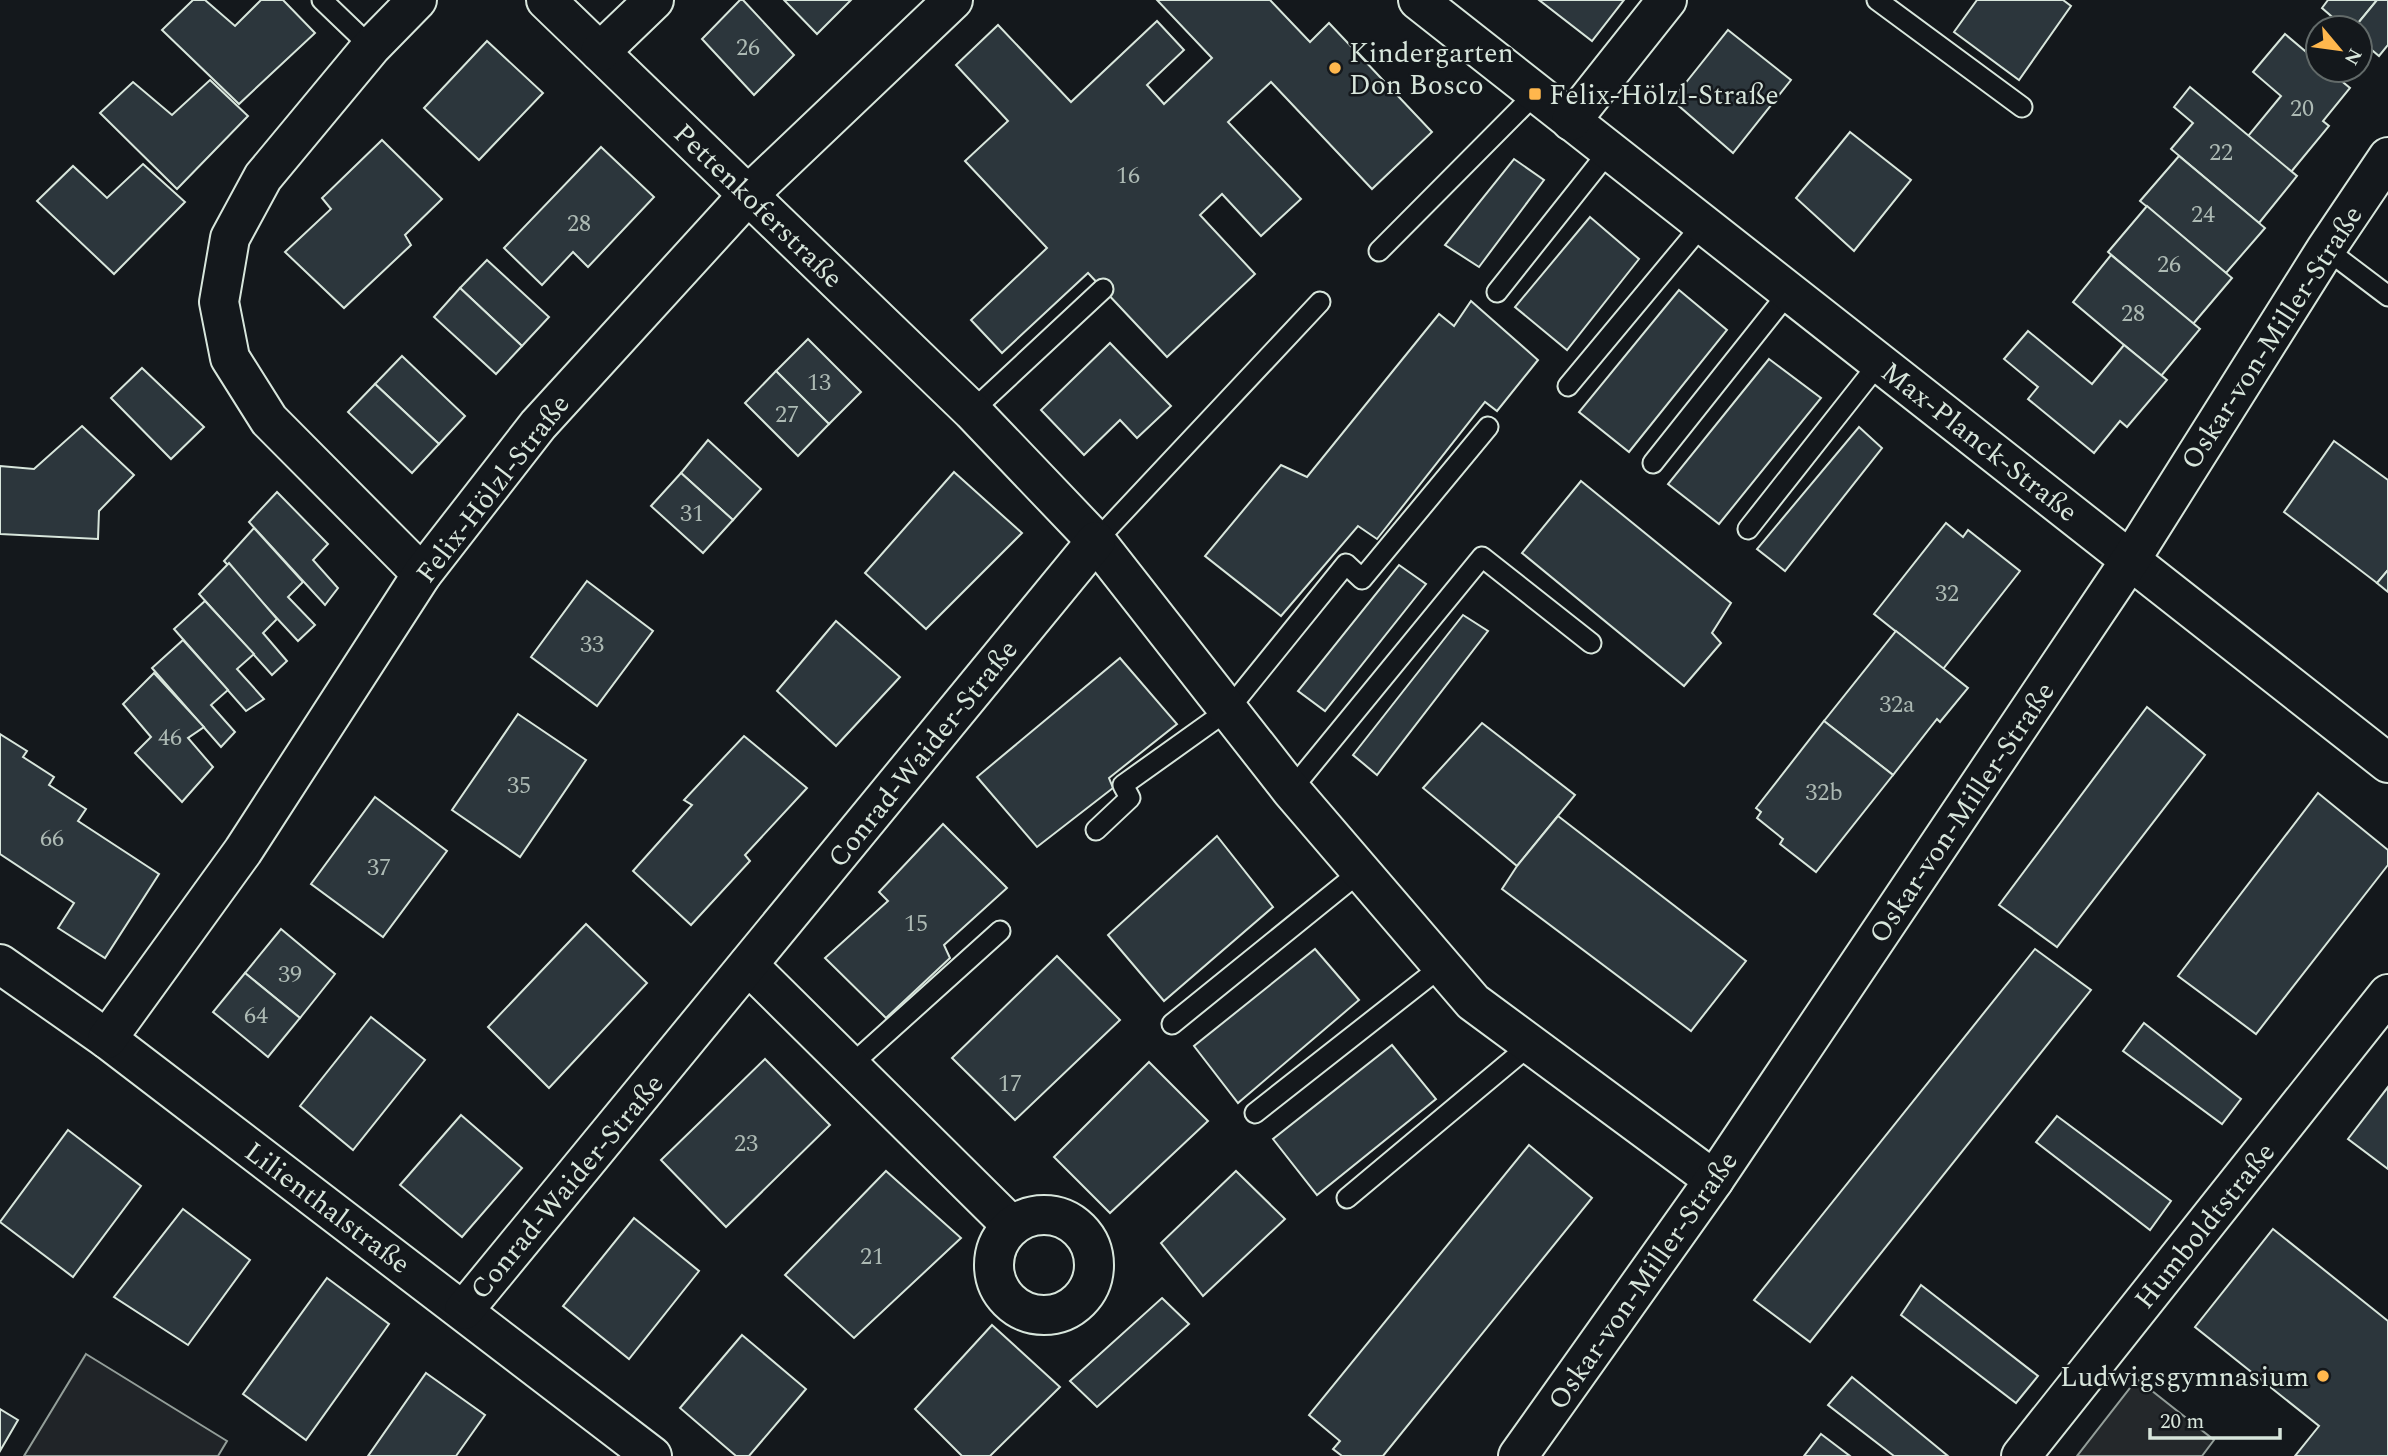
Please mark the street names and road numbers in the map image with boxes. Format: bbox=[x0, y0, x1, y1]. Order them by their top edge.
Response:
street label: Pettenkoferstraße bbox=[663, 113, 853, 299]
street label: Oskar-von-Miller-Straße bbox=[2170, 197, 2374, 479]
street label: Max-Planck-Straße bbox=[1871, 351, 2087, 533]
street label: Felix-Hölzl-Straße bbox=[405, 385, 581, 593]
street label: Conrad-Waider-Straße bbox=[817, 630, 1029, 878]
street label: Oskar-von-Miller-Straße bbox=[1858, 673, 2066, 952]
street label: Conrad-Waider-Straße bbox=[460, 1065, 675, 1309]
street label: Lilienthalstraße bbox=[235, 1131, 419, 1285]
street label: Humboldtstraße bbox=[2124, 1133, 2286, 1319]
street label: Oskar-von-Miller-Straße bbox=[1537, 1142, 1749, 1419]

